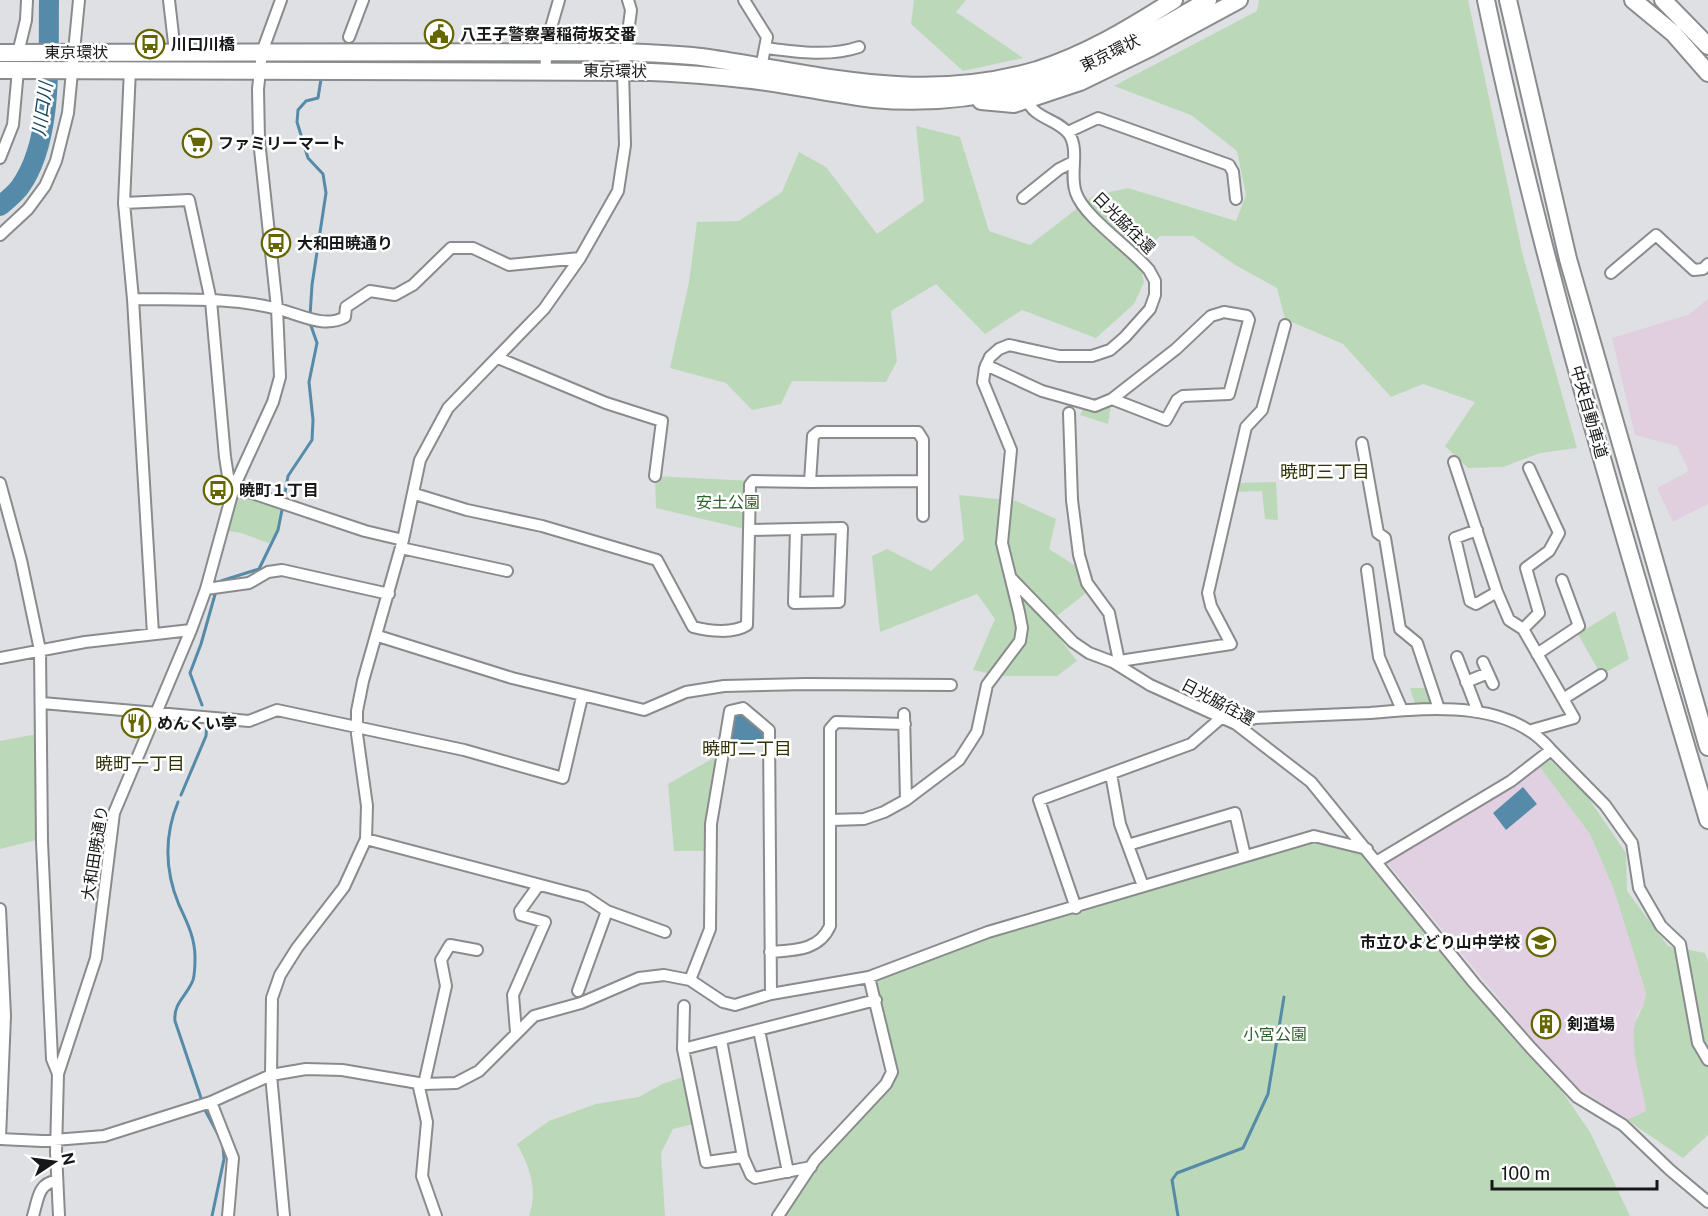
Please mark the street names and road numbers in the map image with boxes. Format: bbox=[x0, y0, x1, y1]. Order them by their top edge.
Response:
street label: 東京環状 bbox=[1077, 30, 1143, 76]
street label: 東京環状 bbox=[44, 43, 108, 62]
street label: 東京環状 bbox=[583, 61, 647, 81]
street label: 日光脇往還 bbox=[1089, 188, 1159, 258]
street label: 中央自動車道 bbox=[1567, 363, 1611, 461]
street label: 日光脇往還 bbox=[1178, 675, 1258, 729]
street label: 大和田暁通り bbox=[78, 804, 112, 902]

